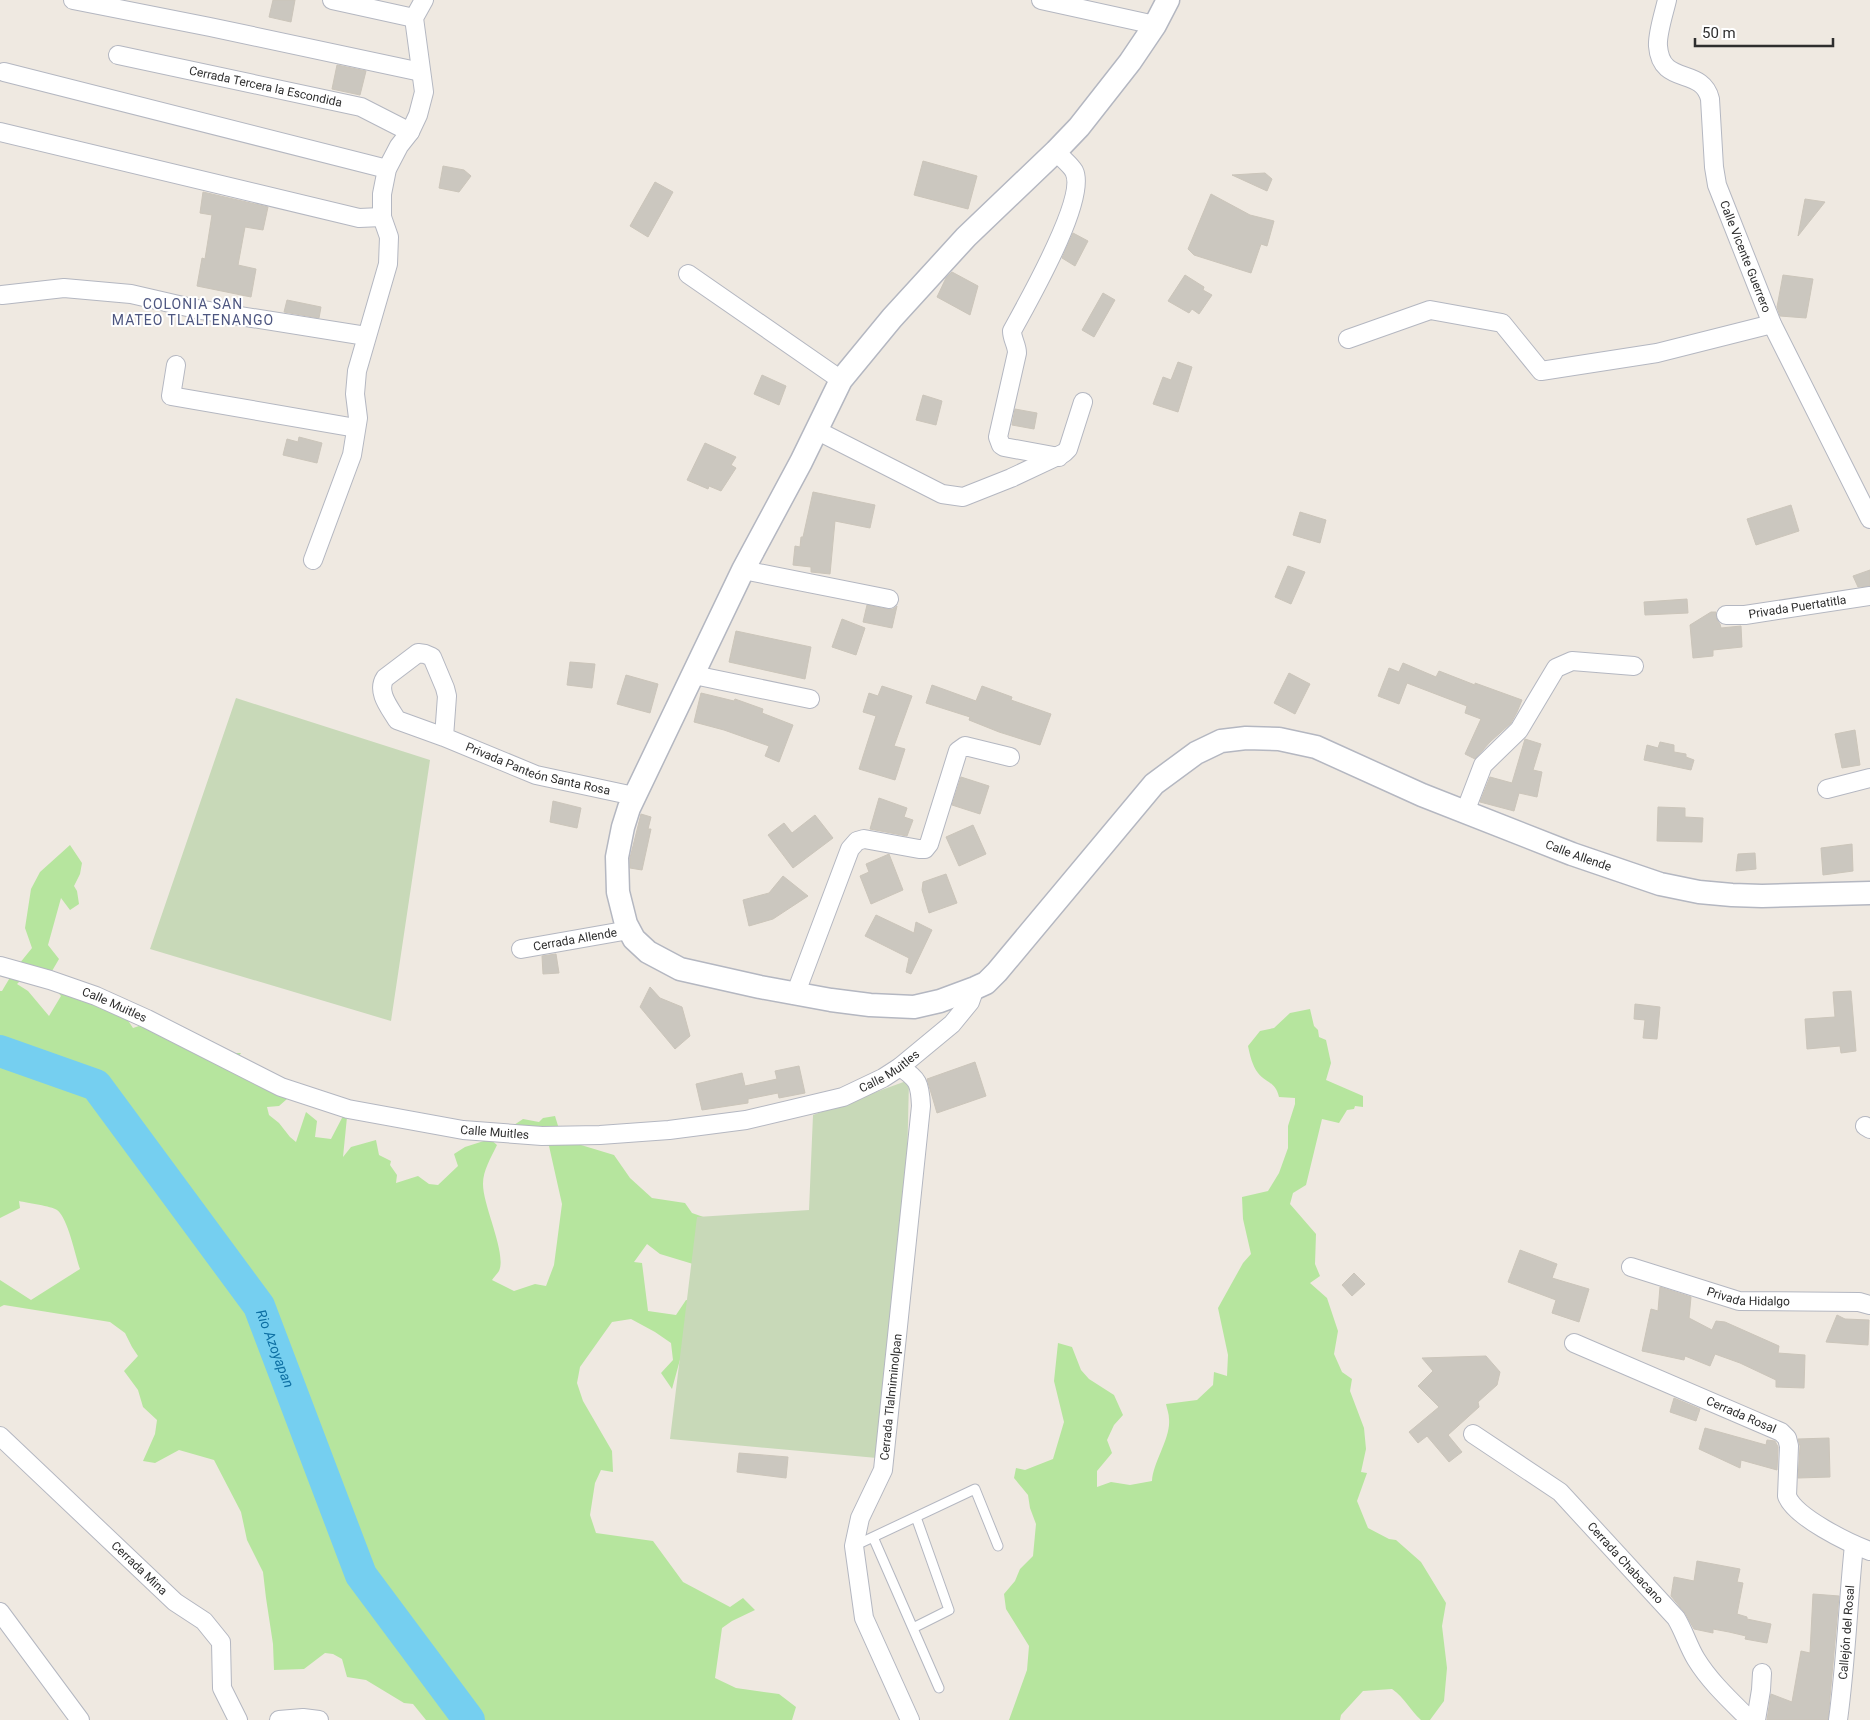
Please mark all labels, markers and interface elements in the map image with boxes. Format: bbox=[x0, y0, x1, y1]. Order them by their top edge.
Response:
scale bar bbox=[1695, 15, 1832, 47]
text: 50 m bbox=[1702, 24, 1736, 42]
street label: Cerrada Tercera la Escondida bbox=[188, 63, 343, 110]
street label: Calle Vicente Guerrero bbox=[1717, 199, 1774, 315]
district label: COLONIA SAN MATEO TLALTENANGO bbox=[112, 296, 274, 328]
street label: Privada Puertatitla bbox=[1748, 593, 1847, 621]
street label: Privada Panteón Santa Rosa bbox=[464, 740, 612, 798]
street label: Calle Allende bbox=[1543, 837, 1613, 874]
street label: Cerrada Allende bbox=[532, 925, 618, 954]
street label: Calle Muitles bbox=[80, 985, 149, 1025]
street label: Calle Muitles bbox=[857, 1047, 922, 1095]
street label: Calle Muitles bbox=[460, 1123, 530, 1142]
street label: Privada Hidalgo bbox=[1705, 1284, 1790, 1308]
water label: Rio Azoyapan bbox=[253, 1307, 297, 1390]
street label: Cerrada Tlalmiminolpan bbox=[877, 1333, 905, 1461]
street label: Cerrada Rosal bbox=[1704, 1394, 1778, 1436]
street label: Cerrada Chabacano bbox=[1584, 1519, 1666, 1607]
street label: Cerrada Mina bbox=[109, 1538, 170, 1598]
street label: Callejón del Rosal bbox=[1836, 1585, 1857, 1680]

